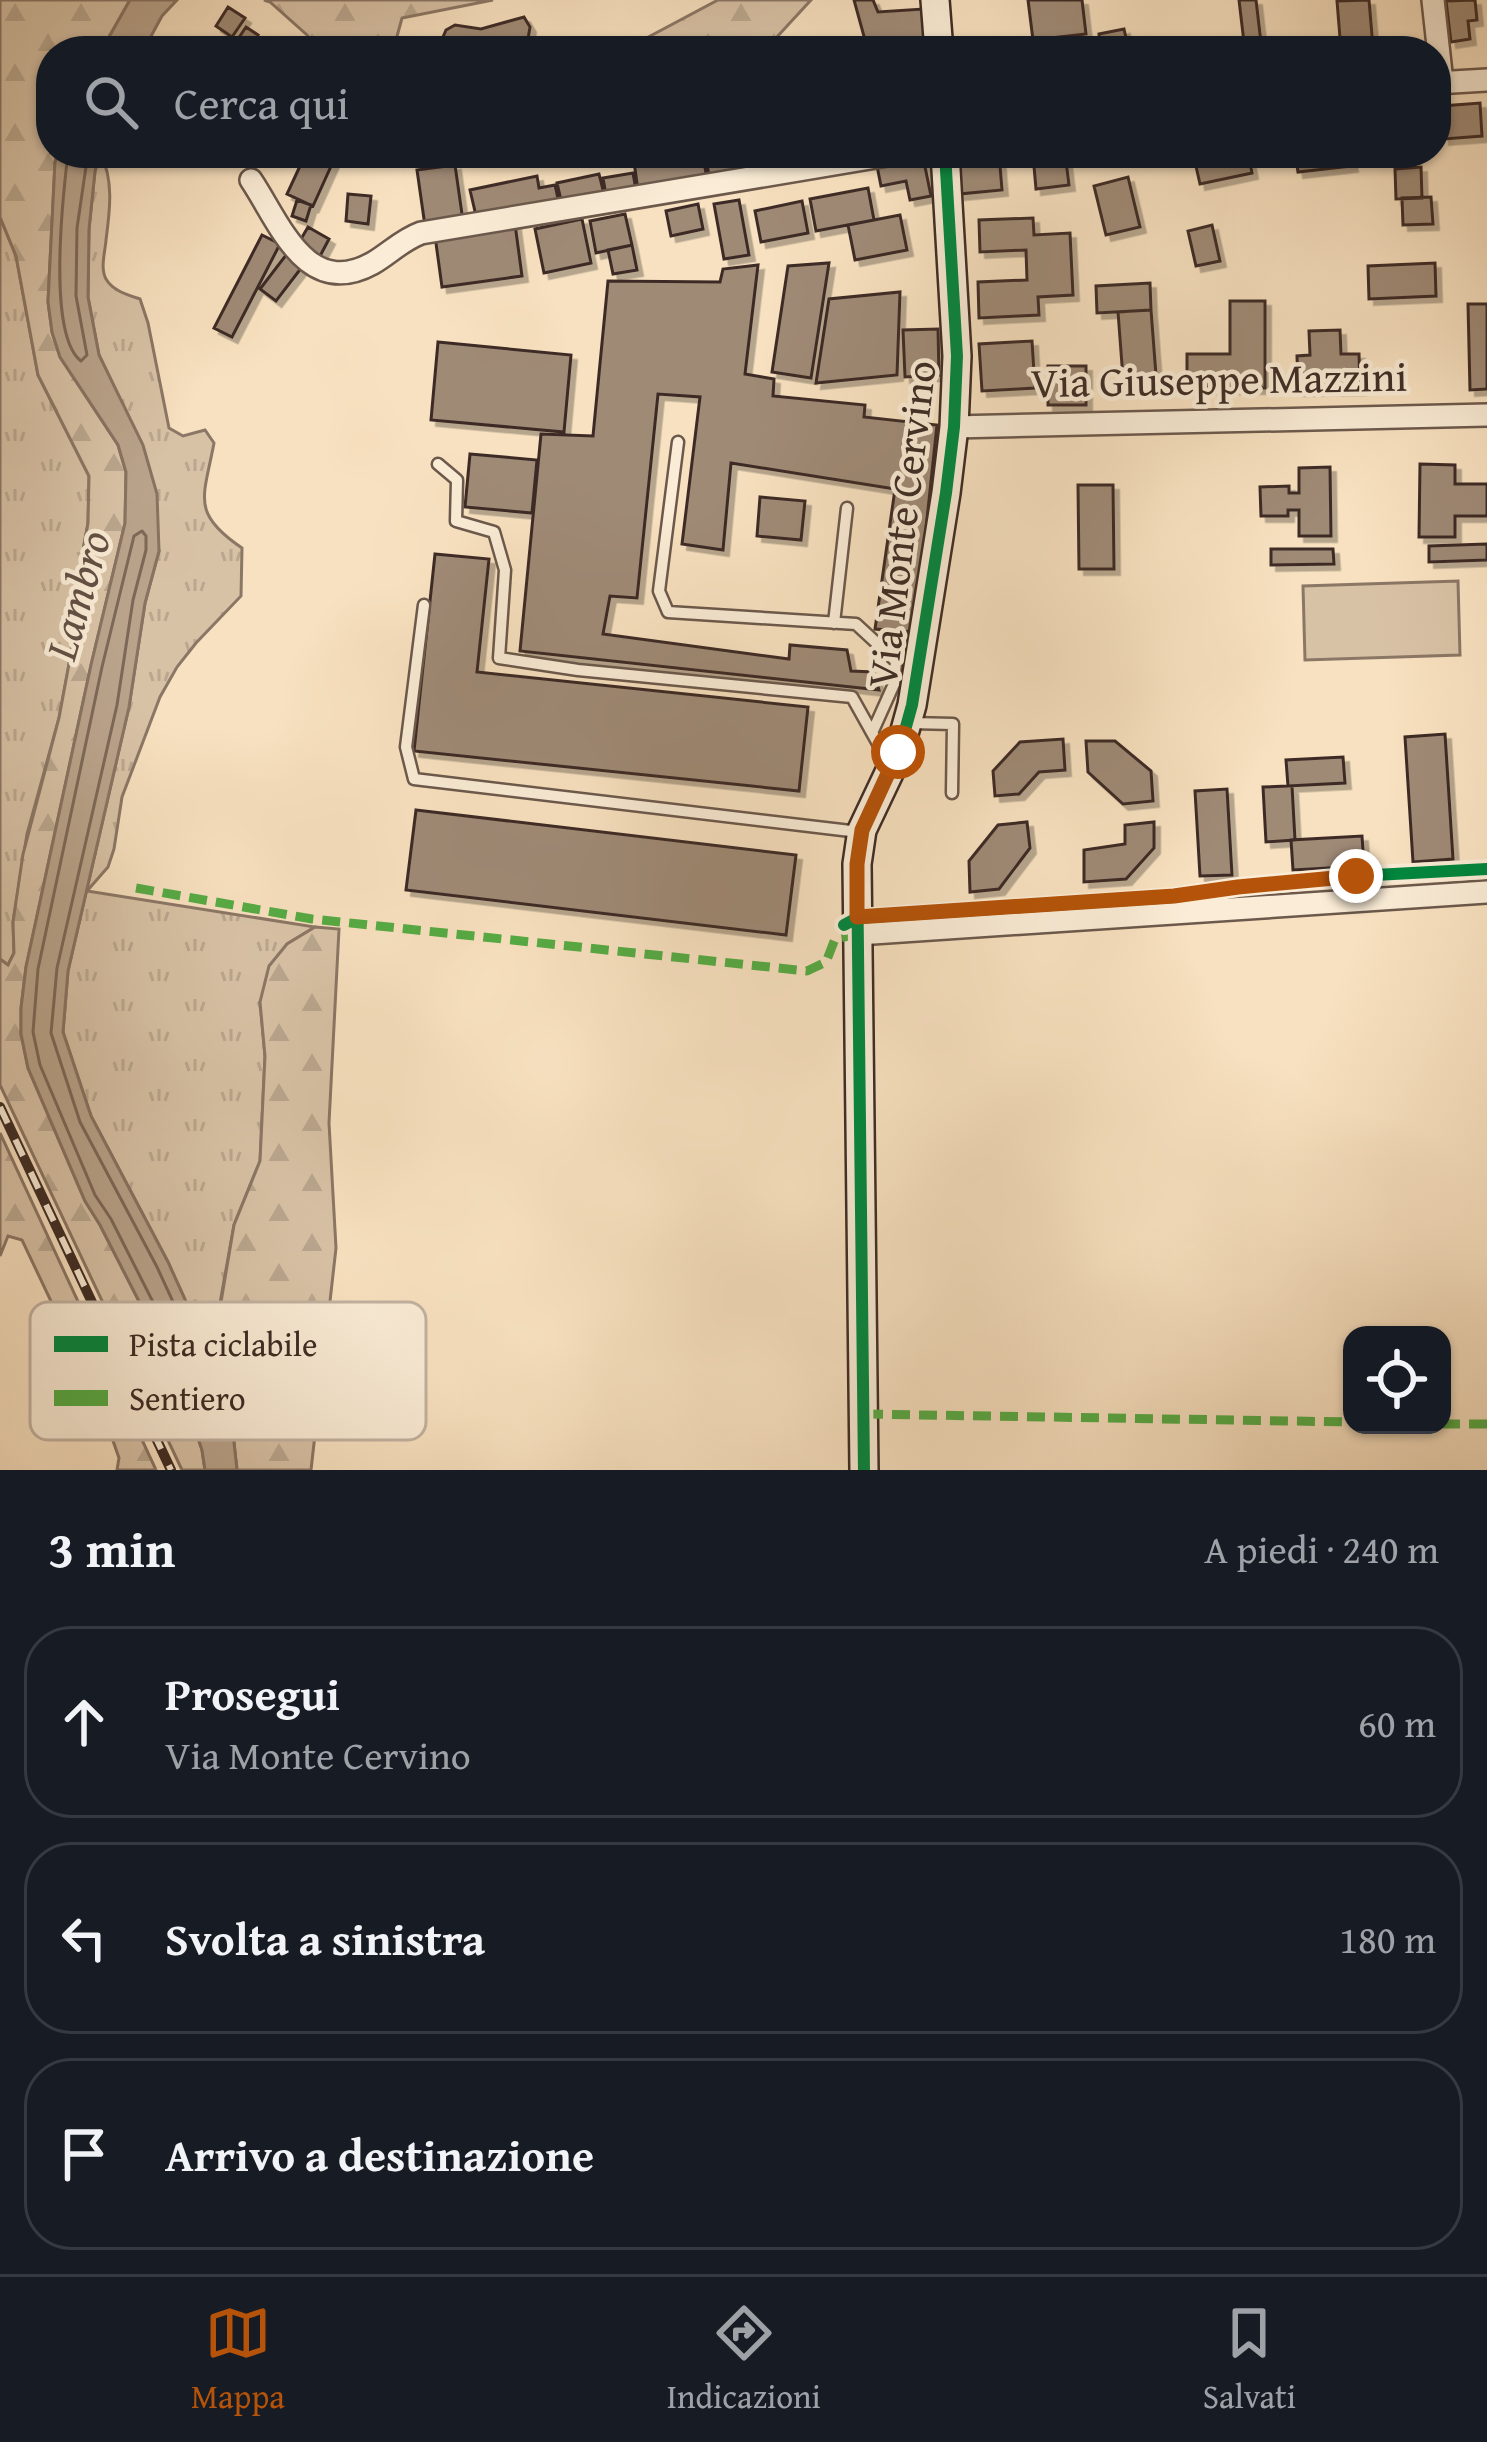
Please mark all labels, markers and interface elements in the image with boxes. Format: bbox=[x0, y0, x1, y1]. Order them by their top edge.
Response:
search box bbox=[36, 36, 1451, 168]
icon: search bbox=[78, 69, 144, 135]
text: Cerca qui bbox=[174, 70, 349, 135]
street label: Via Giuseppe Mazzini bbox=[1030, 345, 1408, 412]
street label: Via Monte Cervino bbox=[850, 357, 951, 691]
water label: Lambro bbox=[27, 523, 126, 668]
route start bbox=[871, 725, 925, 779]
route end bbox=[1329, 849, 1383, 903]
legend bbox=[30, 1302, 426, 1440]
text: Pista ciclabile bbox=[129, 1320, 318, 1368]
map controls bbox=[1343, 1326, 1451, 1434]
button: locate bbox=[1343, 1326, 1451, 1434]
text: Sentiero bbox=[129, 1374, 245, 1422]
text: 3 min bbox=[48, 1511, 175, 1586]
text: A piedi · 240 m bbox=[1204, 1520, 1439, 1577]
text: Prosegui bbox=[165, 1661, 340, 1726]
icon: ahead bbox=[51, 1689, 117, 1755]
text: 60 m bbox=[1358, 1694, 1436, 1751]
text: Via Monte Cervino bbox=[165, 1726, 471, 1783]
icon: left bbox=[51, 1905, 117, 1971]
text: Svolta a sinistra bbox=[165, 1906, 485, 1971]
text: 180 m bbox=[1339, 1910, 1436, 1967]
icon: arrive bbox=[51, 2121, 117, 2187]
text: Arrivo a destinazione bbox=[165, 2122, 594, 2187]
tab: Mappa bbox=[191, 2300, 285, 2420]
tab: Indicazioni bbox=[667, 2300, 821, 2420]
tab: Salvati bbox=[1203, 2300, 1296, 2420]

